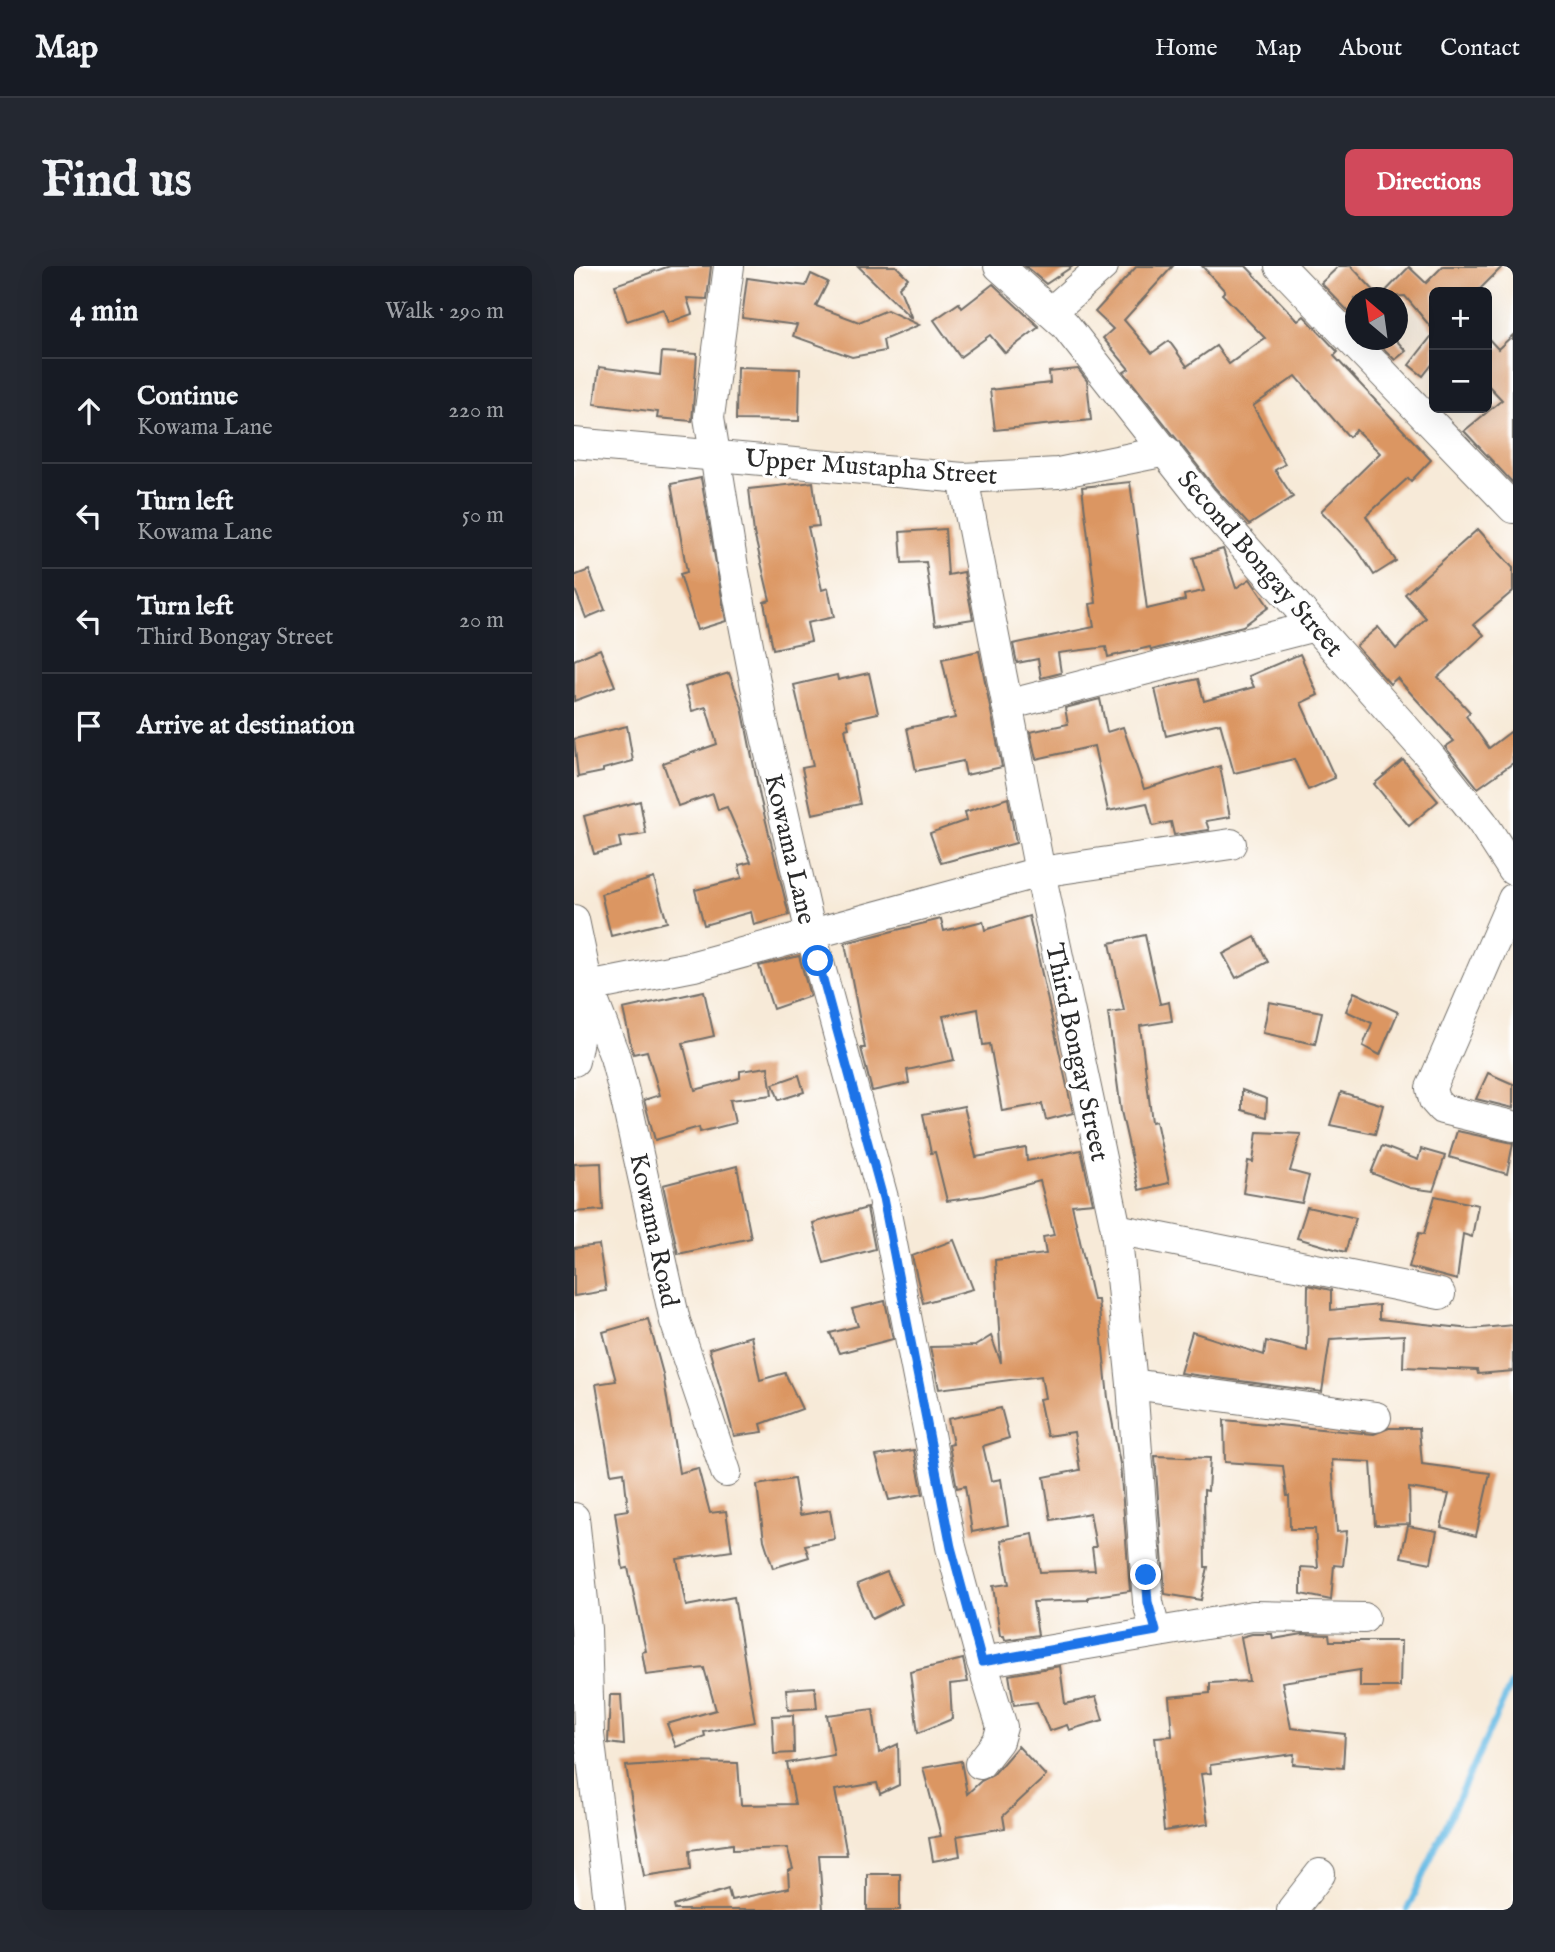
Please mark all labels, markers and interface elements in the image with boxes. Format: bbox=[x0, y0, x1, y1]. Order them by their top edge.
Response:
text: Map bbox=[35, 27, 98, 69]
text: Home bbox=[1155, 33, 1218, 64]
text: Map bbox=[1256, 33, 1302, 64]
text: About bbox=[1340, 33, 1402, 64]
text: Contact bbox=[1440, 33, 1520, 64]
button: Directions bbox=[1345, 149, 1513, 216]
text: Find us bbox=[42, 151, 192, 213]
north arrow bbox=[1345, 287, 1408, 350]
map controls bbox=[1429, 287, 1492, 413]
button: + bbox=[1429, 287, 1492, 350]
text: 4 min bbox=[70, 293, 138, 331]
text: Walk · 290 m bbox=[385, 297, 504, 326]
button: − bbox=[1429, 350, 1492, 413]
text: Continue bbox=[137, 380, 238, 413]
icon: ahead bbox=[70, 392, 108, 430]
text: 220 m bbox=[448, 396, 504, 425]
text: Kowama Lane bbox=[137, 413, 273, 442]
street label: Upper Mustapha Street bbox=[744, 442, 998, 493]
street label: Second Bongay Street bbox=[1170, 464, 1350, 664]
text: Turn left bbox=[137, 485, 234, 518]
icon: left bbox=[70, 497, 108, 535]
text: 50 m bbox=[462, 501, 504, 530]
text: Kowama Lane bbox=[137, 518, 273, 547]
text: Turn left bbox=[137, 590, 234, 623]
icon: left bbox=[70, 602, 108, 640]
text: 20 m bbox=[459, 606, 504, 635]
text: Third Bongay Street bbox=[137, 623, 333, 652]
icon: arrive bbox=[70, 707, 108, 745]
text: Arrive at destination bbox=[137, 709, 355, 742]
street label: Kowama Lane bbox=[756, 771, 823, 928]
street label: Third Bongay Street bbox=[1037, 940, 1116, 1164]
route start bbox=[802, 945, 833, 976]
street label: Kowama Road bbox=[621, 1150, 686, 1310]
route end bbox=[1130, 1559, 1161, 1590]

